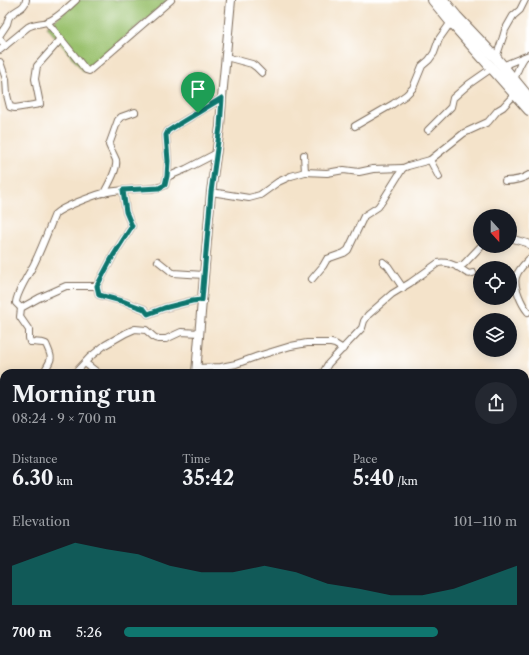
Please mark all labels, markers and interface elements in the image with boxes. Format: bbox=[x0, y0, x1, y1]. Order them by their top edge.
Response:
pin bbox=[181, 72, 215, 113]
icon: arrive bbox=[187, 78, 209, 100]
north arrow bbox=[473, 209, 517, 253]
map controls bbox=[473, 209, 517, 357]
button: locate bbox=[473, 261, 517, 305]
button: layers bbox=[473, 313, 517, 357]
text: Morning run bbox=[12, 381, 156, 408]
button: share bbox=[475, 382, 517, 424]
text: 08:24 · 9 × 700 m bbox=[12, 410, 116, 426]
text: Distance bbox=[12, 452, 58, 466]
text: Time bbox=[182, 452, 210, 466]
text: Pace bbox=[353, 452, 378, 466]
text: 6.30 bbox=[12, 466, 54, 490]
text: 35:42 bbox=[182, 466, 234, 490]
text: 5:40 bbox=[353, 466, 394, 490]
text: km bbox=[54, 474, 73, 488]
text: /km bbox=[394, 474, 418, 488]
text: Elevation bbox=[12, 513, 70, 529]
text: 101–110 m bbox=[454, 513, 517, 529]
text: 700 m bbox=[12, 624, 52, 640]
text: 5:26 bbox=[76, 624, 102, 640]

